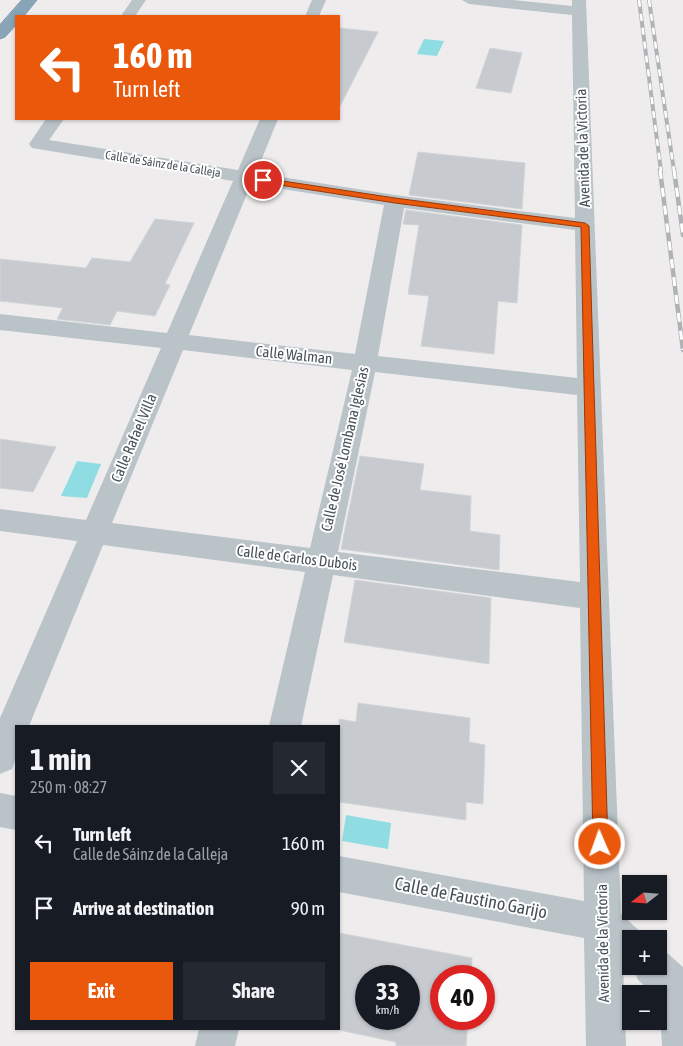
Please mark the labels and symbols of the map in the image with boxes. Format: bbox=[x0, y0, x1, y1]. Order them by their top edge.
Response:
street label: Avenida de la Victoria bbox=[572, 89, 593, 208]
street label: Calle de Sáinz de la Calleja bbox=[104, 148, 222, 180]
pin bbox=[242, 159, 284, 201]
street label: Calle Walman bbox=[255, 342, 333, 367]
street label: Calle de José Lombana Iglesias bbox=[317, 365, 372, 533]
street label: Calle Rafael Villa bbox=[107, 391, 160, 485]
street label: Calle de Carlos Dubois bbox=[236, 542, 358, 573]
position arrow bbox=[573, 817, 625, 869]
street label: Calle de Faustino Garijo bbox=[393, 872, 549, 923]
north arrow bbox=[622, 875, 668, 920]
street label: Avenida de la Victoria bbox=[593, 884, 612, 1002]
speed limit sign: 40 bbox=[430, 965, 495, 1030]

